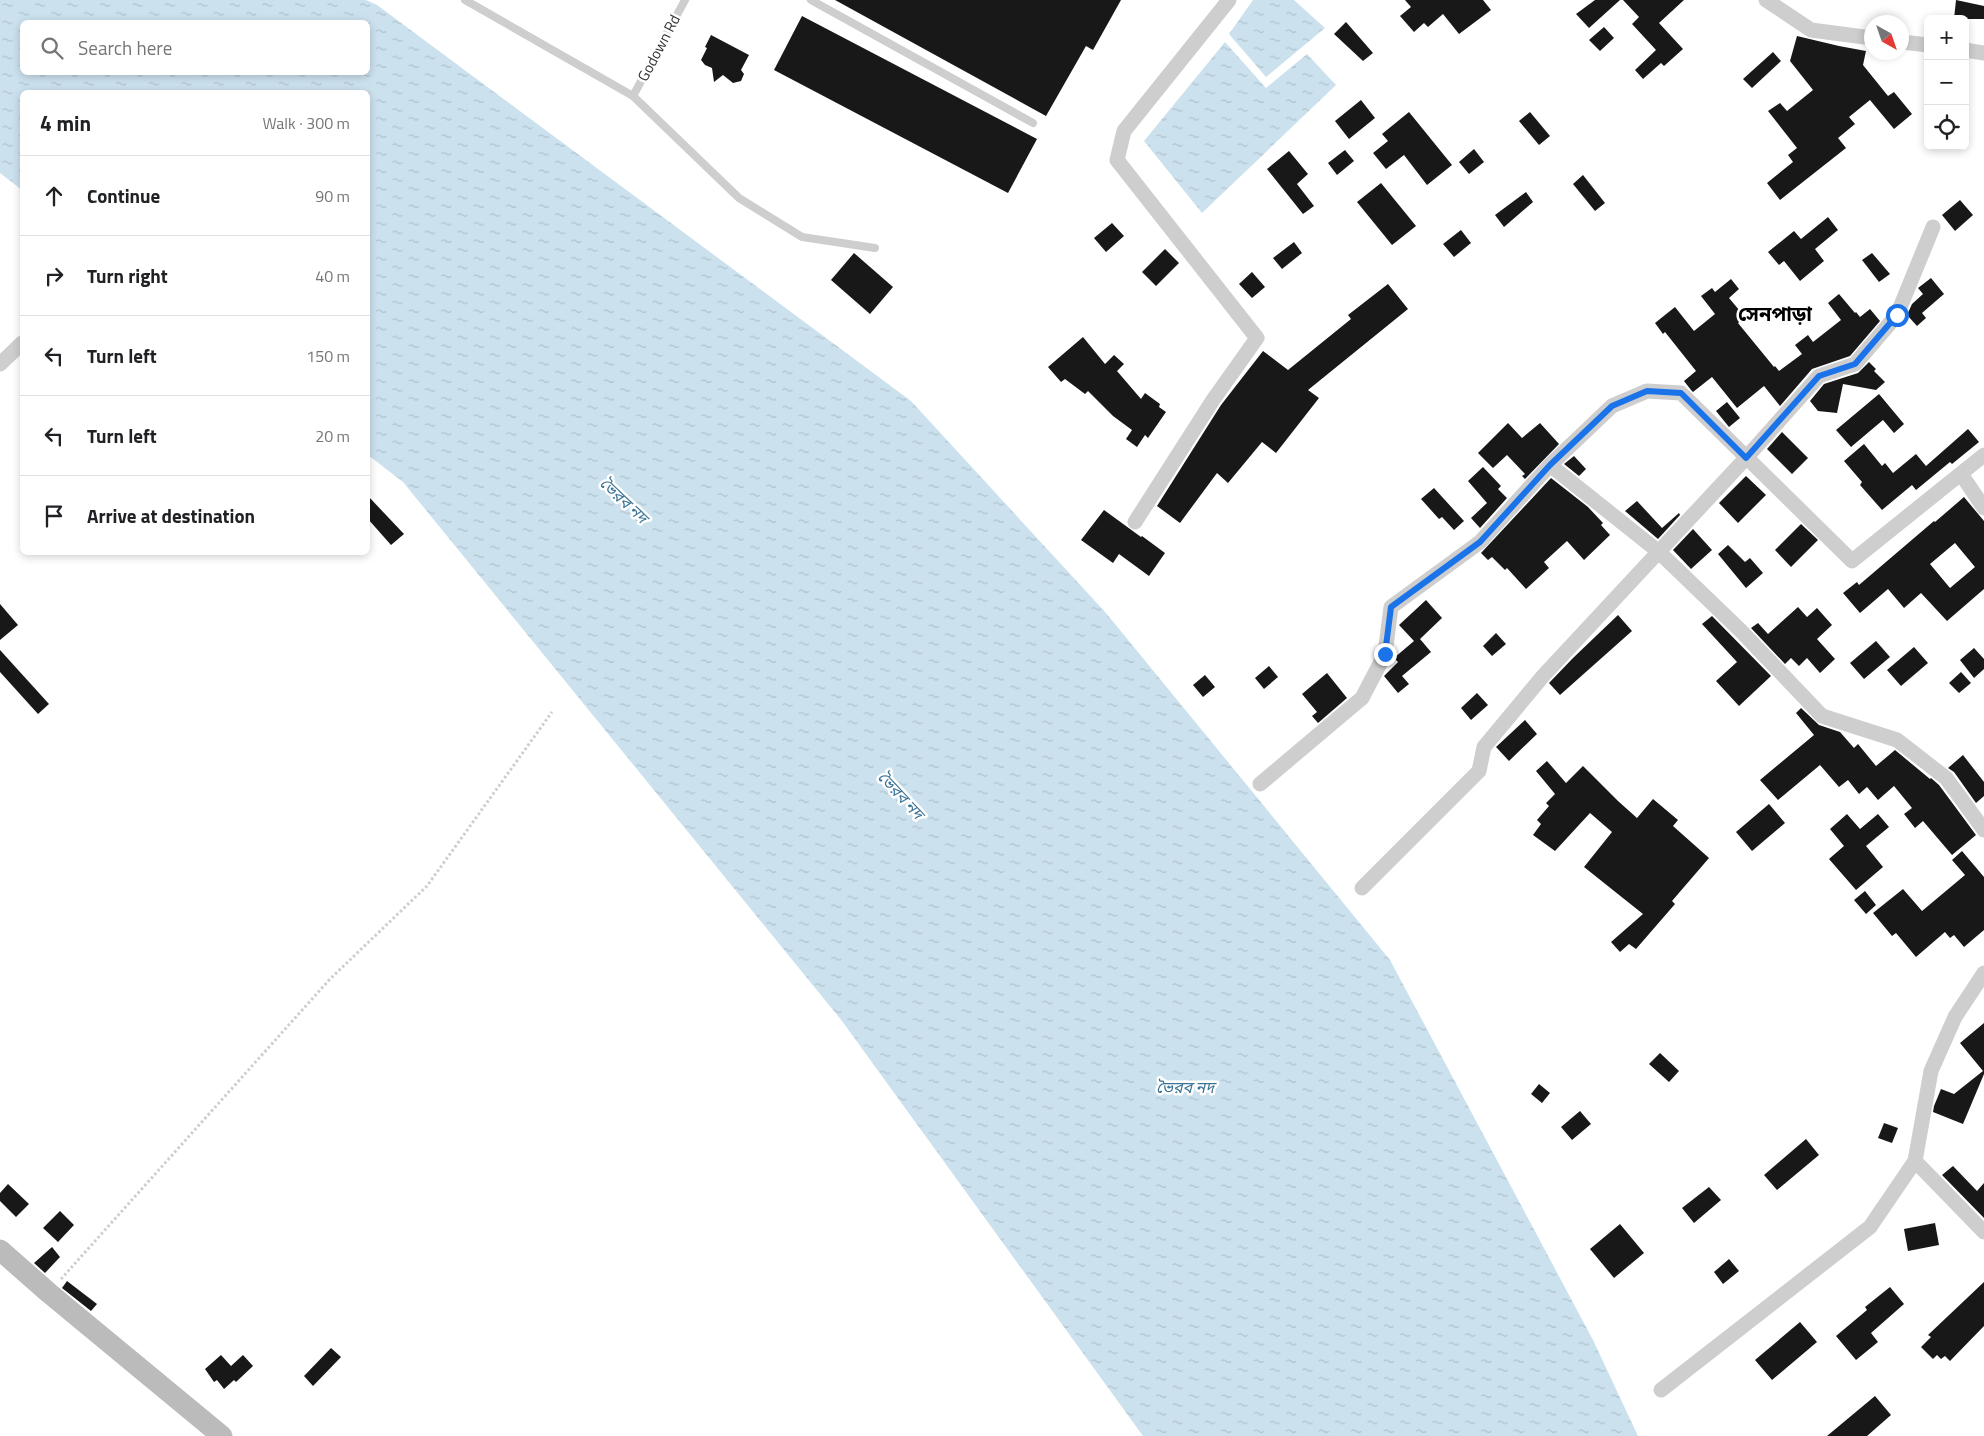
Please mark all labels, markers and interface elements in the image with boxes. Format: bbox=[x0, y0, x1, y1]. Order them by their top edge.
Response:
street label: Godown Rd bbox=[631, 10, 686, 85]
north arrow bbox=[1864, 15, 1909, 60]
map controls bbox=[1924, 15, 1969, 150]
button: + bbox=[1924, 15, 1969, 60]
search box bbox=[20, 20, 370, 75]
text: Search here bbox=[78, 33, 172, 62]
icon: search bbox=[38, 34, 66, 62]
button: − bbox=[1924, 60, 1969, 105]
button: locate bbox=[1924, 105, 1969, 150]
text: 4 min bbox=[40, 107, 91, 139]
text: Walk · 300 m bbox=[262, 111, 350, 135]
text: Continue bbox=[87, 181, 160, 210]
icon: ahead bbox=[40, 182, 68, 210]
text: 90 m bbox=[315, 184, 350, 208]
text: Turn right bbox=[87, 261, 168, 290]
icon: right bbox=[40, 262, 68, 290]
text: 40 m bbox=[315, 264, 350, 288]
district label: সেনপাড়া bbox=[1738, 298, 1812, 329]
route start bbox=[1886, 304, 1909, 327]
text: Turn left bbox=[87, 341, 157, 370]
icon: left bbox=[40, 342, 68, 370]
text: 150 m bbox=[306, 344, 350, 368]
text: Turn left bbox=[87, 421, 157, 450]
icon: left bbox=[40, 422, 68, 450]
text: 20 m bbox=[315, 424, 350, 448]
water label: ভৈরব নদ bbox=[595, 471, 656, 531]
text: Arrive at destination bbox=[87, 501, 255, 530]
icon: arrive bbox=[40, 502, 68, 530]
route end bbox=[1374, 643, 1397, 666]
water label: ভৈরব নদ bbox=[872, 766, 932, 827]
water label: ভৈরব নদ bbox=[1156, 1075, 1217, 1099]

